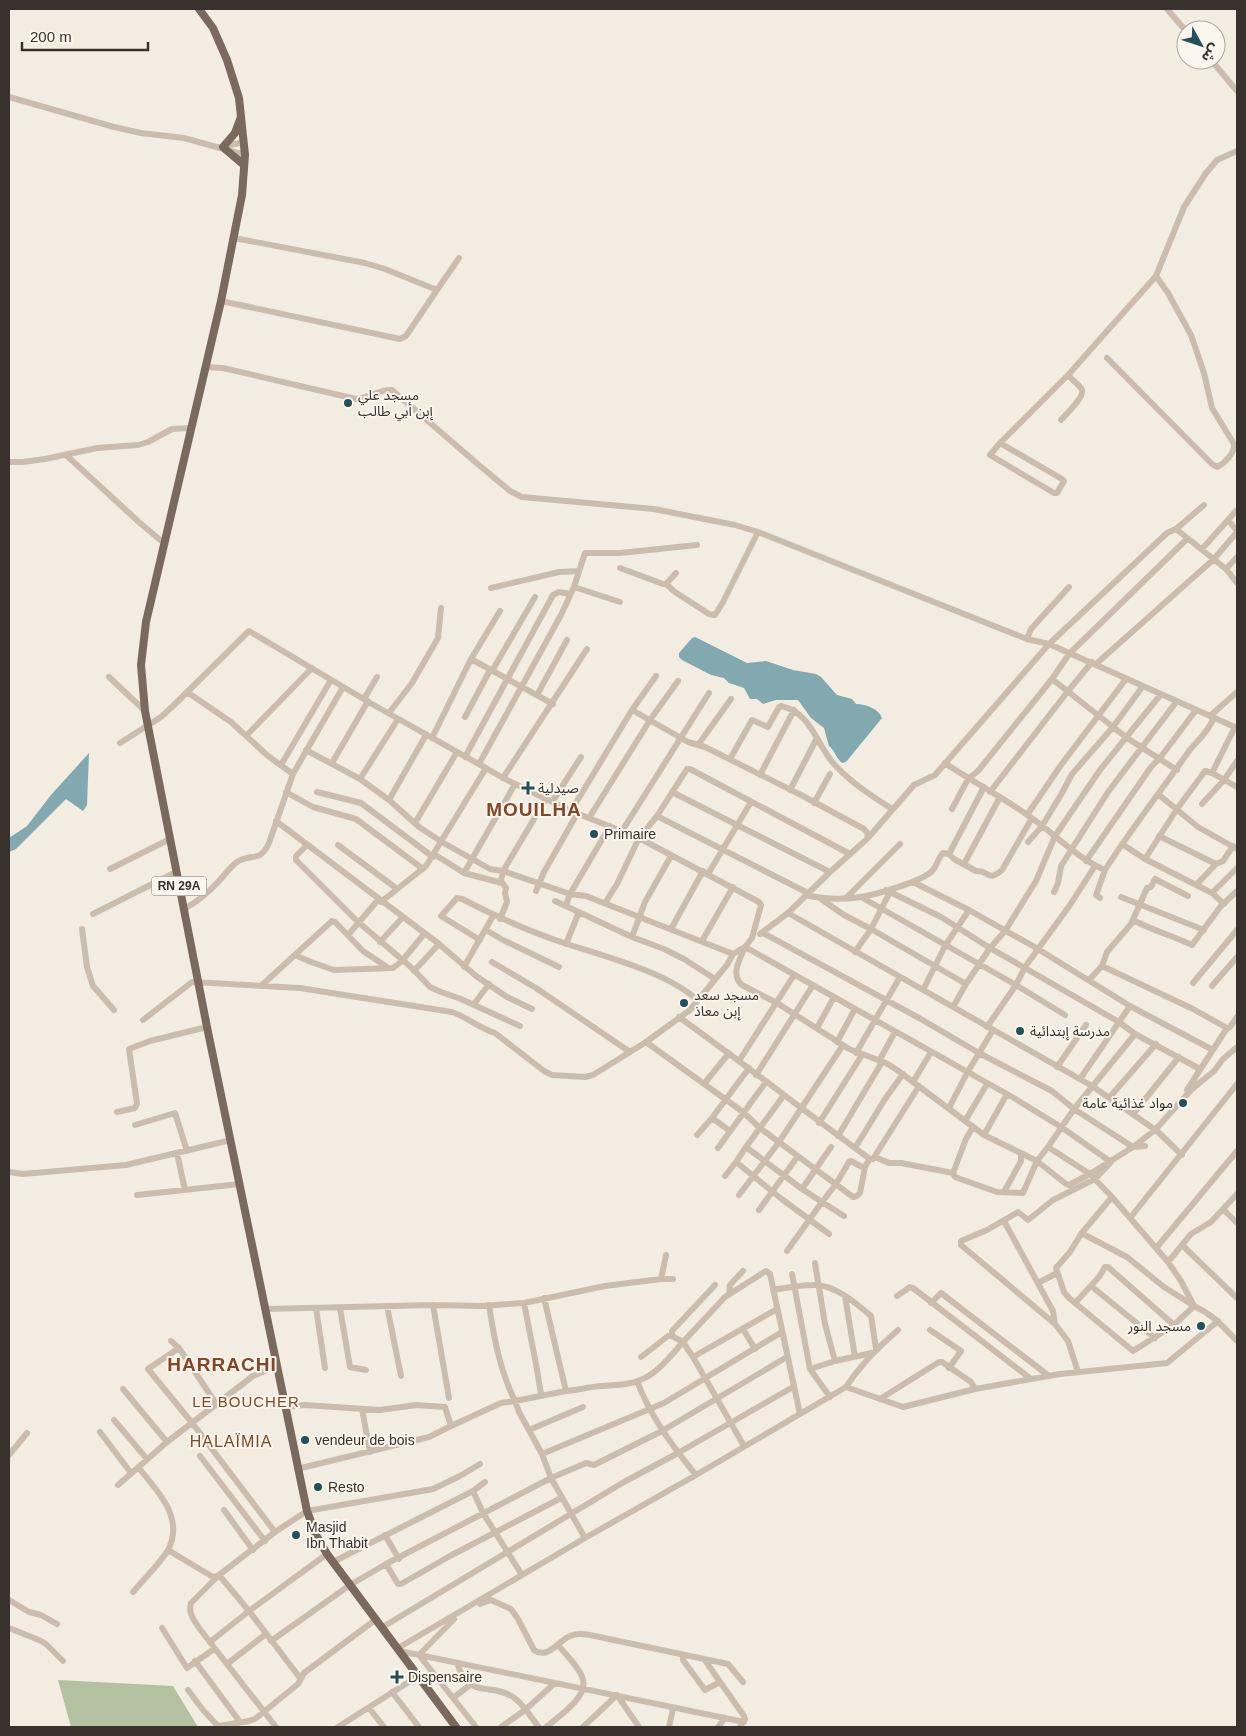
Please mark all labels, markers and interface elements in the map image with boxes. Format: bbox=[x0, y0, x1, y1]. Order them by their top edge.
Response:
scale bar bbox=[22, 20, 149, 52]
north arrow bbox=[1176, 20, 1226, 70]
text: 200 m bbox=[30, 28, 72, 45]
text: ش bbox=[1199, 41, 1223, 66]
place label: مسجد علي إبن أبي طالب bbox=[358, 387, 434, 422]
marker: مسجد علي إبن أبي طالب bbox=[342, 397, 354, 409]
place label: صيدلية bbox=[538, 780, 579, 796]
marker: صيدلية bbox=[522, 782, 534, 794]
district label: MOUILHA bbox=[486, 799, 582, 820]
place label: Primaire bbox=[604, 826, 656, 842]
marker: Primaire bbox=[588, 828, 600, 840]
road number: RN 29A bbox=[152, 876, 206, 896]
place label: مسجد سعد إبن معاذ bbox=[694, 987, 759, 1021]
marker: مسجد سعد إبن معاذ bbox=[678, 997, 690, 1009]
place label: مدرسة إبتدائية bbox=[1030, 1023, 1110, 1041]
marker: مدرسة إبتدائية bbox=[1014, 1025, 1026, 1037]
place label: مواد غذائية عامة bbox=[1082, 1095, 1173, 1112]
marker: مواد غذائية عامة bbox=[1177, 1097, 1189, 1109]
place label: مسجد النور bbox=[1127, 1318, 1191, 1335]
marker: مسجد النور bbox=[1195, 1320, 1207, 1332]
district label: HARRACHI bbox=[167, 1354, 277, 1375]
district label: LE BOUCHER bbox=[192, 1393, 300, 1410]
place label: vendeur de bois bbox=[315, 1432, 415, 1448]
district label: HALAÏMIA bbox=[190, 1433, 272, 1450]
marker: vendeur de bois bbox=[299, 1434, 311, 1446]
place label: Resto bbox=[328, 1479, 365, 1495]
marker: Resto bbox=[312, 1481, 324, 1493]
place label: Masjid Ibn Thabit bbox=[306, 1519, 368, 1551]
marker: Masjid Ibn Thabit bbox=[290, 1529, 302, 1541]
place label: Dispensaire bbox=[408, 1669, 482, 1685]
marker: Dispensaire bbox=[390, 1670, 404, 1684]

